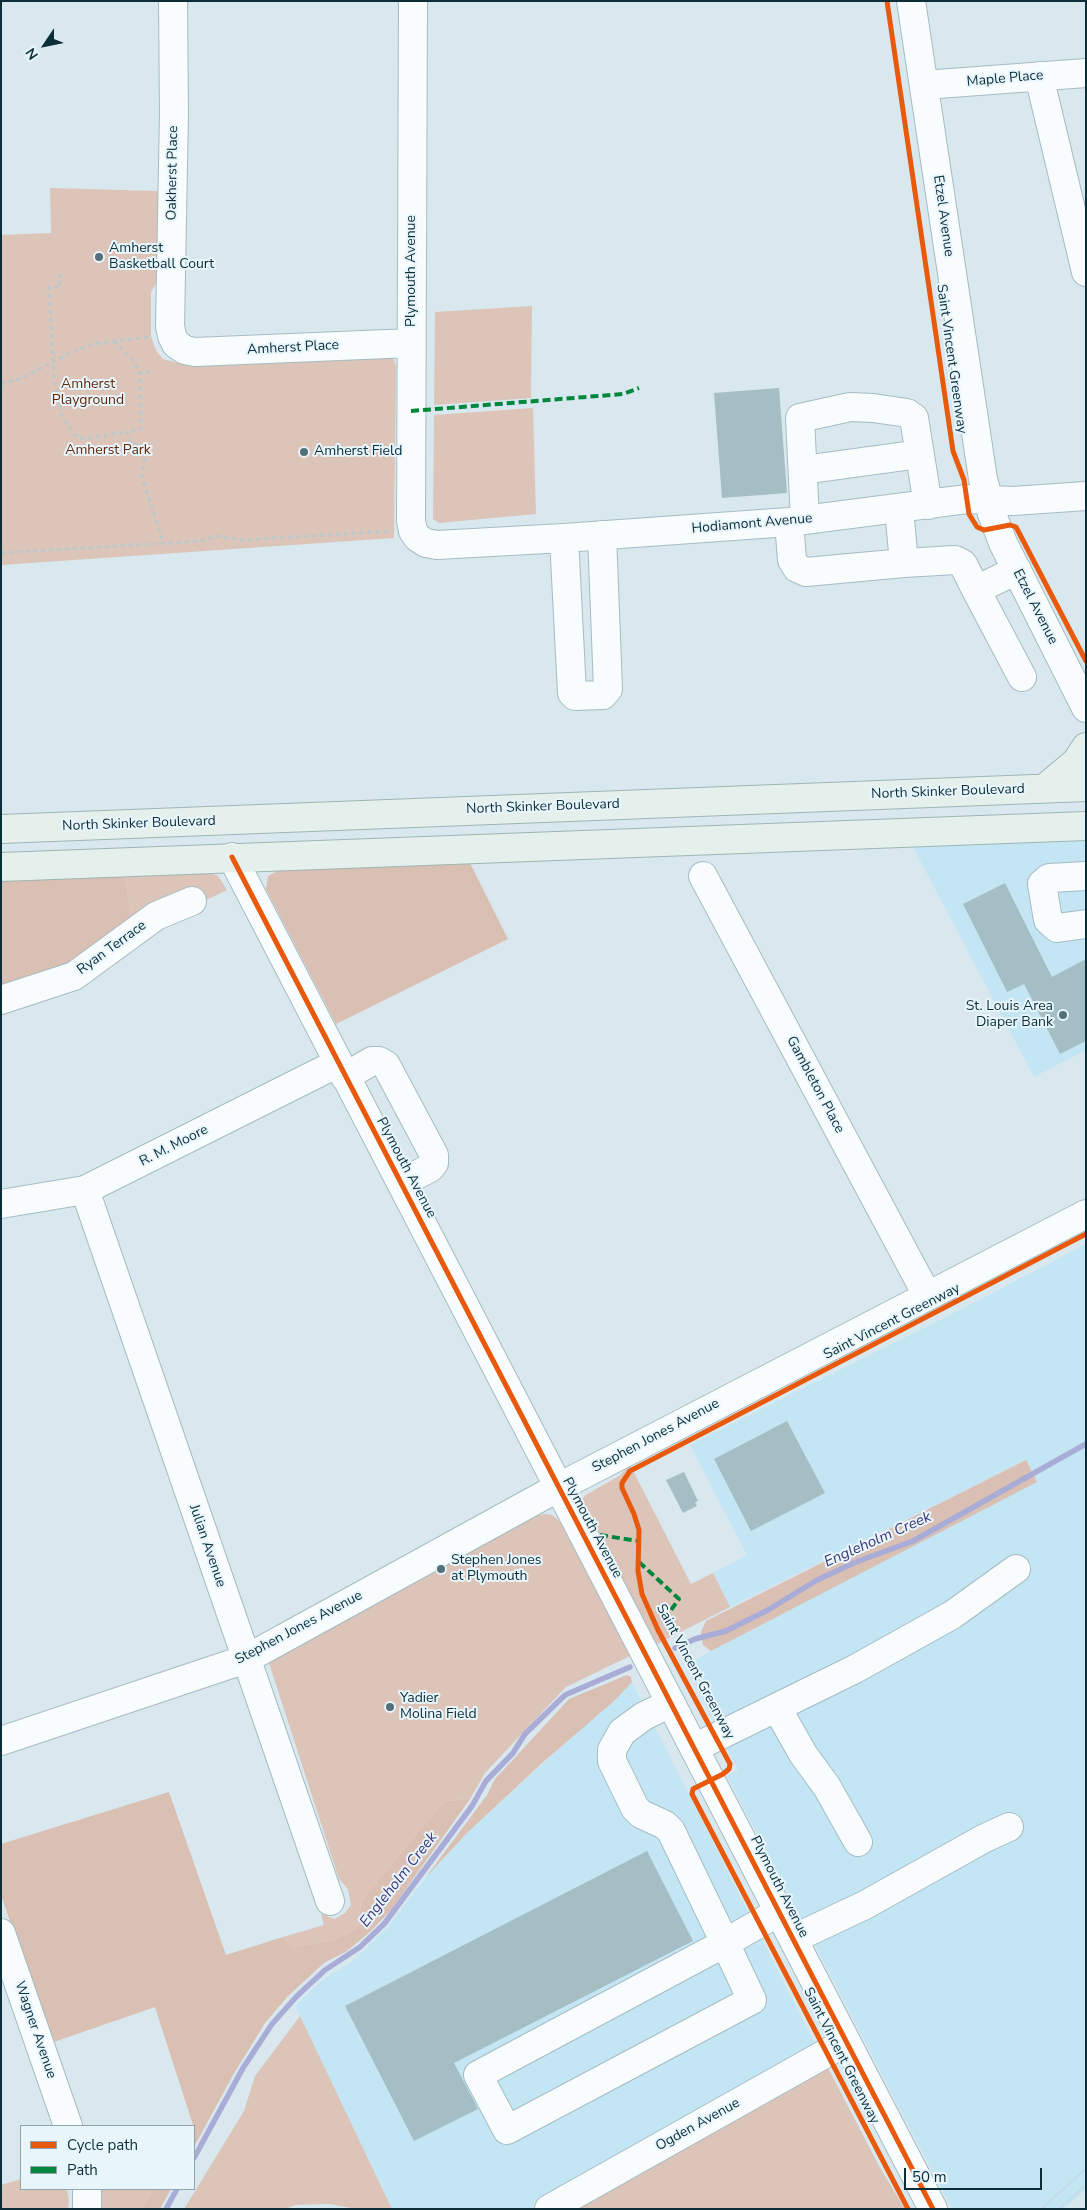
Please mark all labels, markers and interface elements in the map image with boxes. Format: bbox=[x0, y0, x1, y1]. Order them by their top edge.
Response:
north arrow bbox=[20, 20, 70, 70]
text: N bbox=[21, 44, 43, 63]
street label: Maple Place bbox=[966, 67, 1044, 91]
street label: Oakherst Place bbox=[164, 125, 182, 221]
street label: Etzel Avenue bbox=[929, 174, 957, 258]
street label: Plymouth Avenue bbox=[404, 215, 420, 327]
place label: Amherst Basketball Court bbox=[109, 241, 214, 274]
marker: Amherst Basketball Court bbox=[93, 251, 105, 263]
street label: Saint Vincent Greenway bbox=[932, 283, 970, 435]
street label: Amherst Place bbox=[247, 337, 339, 359]
park label: Amherst Playground bbox=[52, 377, 124, 410]
park label: Amherst Park bbox=[65, 443, 151, 459]
place label: Amherst Field bbox=[314, 444, 402, 460]
marker: Amherst Field bbox=[298, 446, 310, 458]
street label: Hodiamont Avenue bbox=[691, 510, 813, 538]
street label: Etzel Avenue bbox=[1009, 567, 1061, 647]
street label: North Skinker Boulevard bbox=[871, 781, 1025, 803]
street label: North Skinker Boulevard bbox=[466, 796, 620, 818]
street label: North Skinker Boulevard bbox=[62, 813, 216, 835]
street label: Ryan Terrace bbox=[74, 917, 150, 979]
place label: St. Louis Area Diaper Bank bbox=[966, 999, 1053, 1032]
marker: St. Louis Area Diaper Bank bbox=[1057, 1009, 1069, 1021]
street label: Gambleton Place bbox=[782, 1034, 848, 1136]
street label: Plymouth Avenue bbox=[372, 1115, 440, 1221]
street label: R. M. Moore bbox=[137, 1122, 211, 1170]
street label: Saint Vincent Greenway bbox=[821, 1280, 963, 1364]
street label: Stephen Jones Avenue bbox=[590, 1395, 722, 1477]
street label: Plymouth Avenue bbox=[558, 1475, 626, 1581]
street label: Julian Avenue bbox=[185, 1502, 229, 1590]
water label: Engleholm Creek bbox=[822, 1508, 934, 1572]
place label: Stephen Jones at Plymouth bbox=[451, 1553, 541, 1585]
marker: Stephen Jones at Plymouth bbox=[435, 1563, 447, 1575]
street label: Stephen Jones Avenue bbox=[233, 1587, 365, 1669]
street label: Saint Vincent Greenway bbox=[652, 1601, 738, 1743]
place label: Yadier Molina Field bbox=[400, 1691, 477, 1724]
marker: Yadier Molina Field bbox=[384, 1701, 396, 1713]
water label: Engleholm Creek bbox=[356, 1829, 442, 1931]
street label: Plymouth Avenue bbox=[746, 1833, 812, 1941]
street label: Wagner Avenue bbox=[10, 1979, 60, 2081]
street label: Saint Vincent Greenway bbox=[799, 1985, 883, 2127]
street label: Ogden Avenue bbox=[653, 2095, 743, 2155]
legend bbox=[20, 2125, 195, 2190]
text: Cycle path bbox=[67, 2135, 138, 2155]
scale bar bbox=[907, 2158, 1044, 2190]
text: Path bbox=[67, 2160, 98, 2180]
text: 50 m bbox=[912, 2167, 947, 2187]

